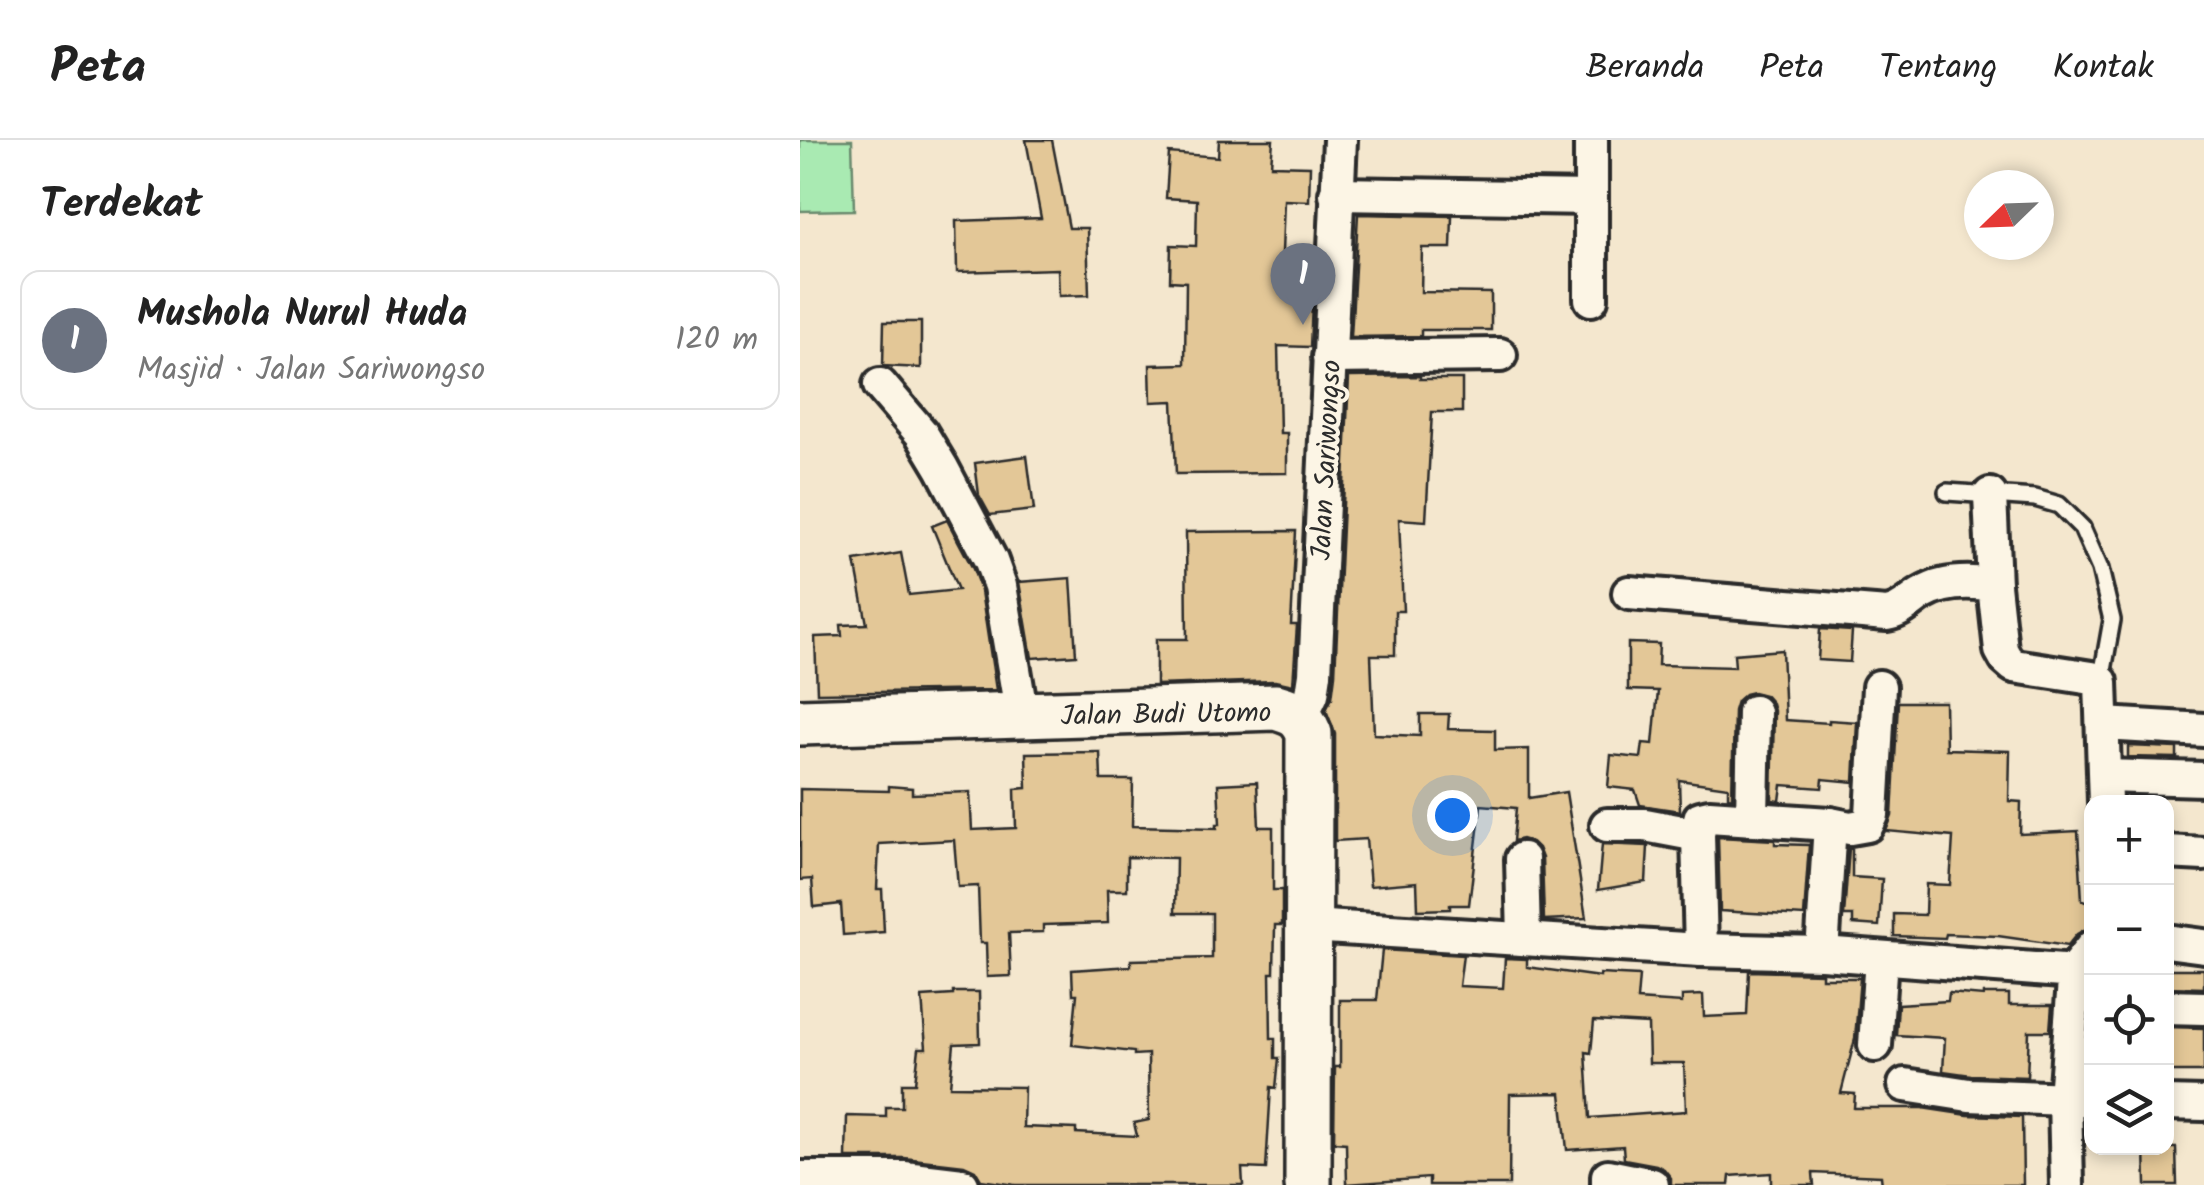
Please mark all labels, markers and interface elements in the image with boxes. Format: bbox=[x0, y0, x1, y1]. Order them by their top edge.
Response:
text: Peta bbox=[50, 31, 146, 107]
text: Beranda bbox=[1586, 41, 1704, 97]
text: Peta bbox=[1759, 41, 1824, 97]
text: Tentang bbox=[1879, 41, 1997, 97]
text: Kontak bbox=[2052, 41, 2154, 97]
north arrow bbox=[1964, 170, 2054, 260]
text: Terdekat bbox=[40, 172, 203, 239]
pin: 1 bbox=[1270, 242, 1336, 325]
text: Mushola Nurul Huda bbox=[137, 285, 467, 345]
text: 1 bbox=[70, 315, 79, 366]
text: 120 m bbox=[675, 315, 758, 366]
text: Masjid · Jalan Sariwongso bbox=[137, 345, 485, 396]
street label: Jalan Sariwongso bbox=[1300, 359, 1355, 562]
street label: Jalan Budi Utomo bbox=[1060, 691, 1272, 740]
your location bbox=[1427, 790, 1478, 841]
map controls bbox=[2084, 795, 2174, 1155]
button: + bbox=[2084, 795, 2174, 885]
button: − bbox=[2084, 885, 2174, 975]
button: locate bbox=[2084, 975, 2174, 1065]
button: layers bbox=[2084, 1065, 2174, 1155]

